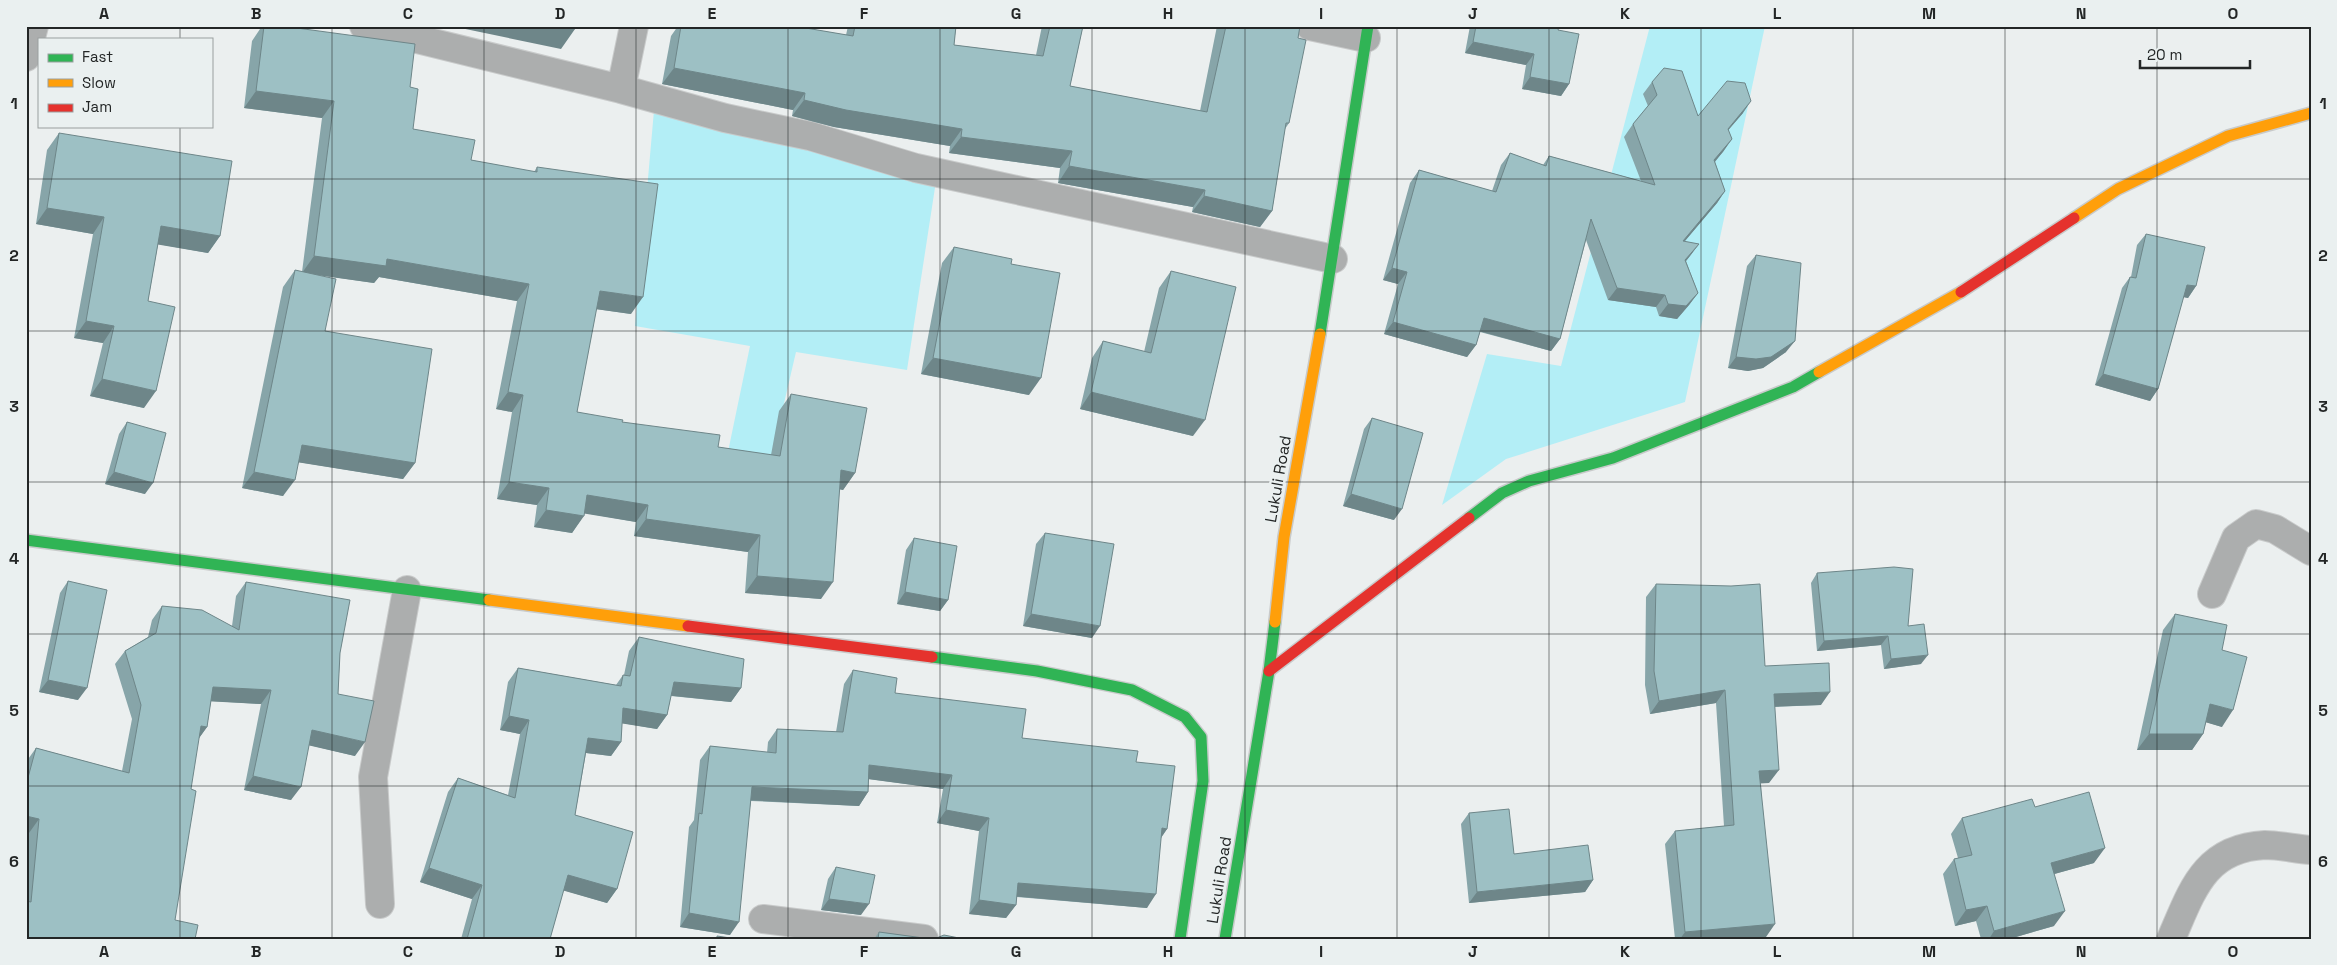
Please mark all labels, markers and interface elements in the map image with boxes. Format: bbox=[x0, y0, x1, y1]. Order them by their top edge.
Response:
text: A bbox=[99, 3, 109, 24]
text: B bbox=[251, 3, 261, 24]
text: C bbox=[403, 3, 413, 24]
text: D bbox=[555, 3, 565, 24]
text: E bbox=[708, 3, 717, 24]
text: F bbox=[860, 3, 869, 24]
text: G bbox=[1011, 3, 1021, 24]
text: H bbox=[1163, 3, 1173, 24]
text: I bbox=[1319, 3, 1323, 24]
text: J bbox=[1468, 3, 1478, 24]
text: K bbox=[1620, 3, 1630, 24]
text: L bbox=[1773, 3, 1782, 24]
text: M bbox=[1922, 3, 1936, 24]
text: N bbox=[2076, 3, 2086, 24]
text: O bbox=[2228, 3, 2239, 24]
legend bbox=[38, 38, 212, 128]
scale bar bbox=[2140, 38, 2250, 70]
text: 20 m bbox=[2147, 45, 2182, 64]
text: Fast bbox=[82, 47, 113, 66]
text: Slow bbox=[82, 73, 116, 92]
text: 1 bbox=[10, 93, 18, 114]
text: 1 bbox=[2319, 93, 2327, 114]
text: Jam bbox=[82, 97, 112, 116]
text: 2 bbox=[9, 245, 19, 266]
text: 2 bbox=[2318, 245, 2328, 266]
text: 3 bbox=[9, 396, 19, 417]
text: 3 bbox=[2318, 396, 2328, 417]
street label: Lukuli Road bbox=[1260, 434, 1296, 524]
text: 4 bbox=[9, 548, 19, 569]
text: 4 bbox=[2318, 548, 2328, 569]
text: 5 bbox=[9, 700, 19, 721]
text: 5 bbox=[2318, 700, 2328, 721]
street label: Lukuli Road bbox=[1202, 835, 1236, 925]
text: 6 bbox=[9, 851, 19, 872]
text: 6 bbox=[2318, 851, 2328, 872]
text: A bbox=[99, 941, 109, 962]
text: B bbox=[251, 941, 261, 962]
text: C bbox=[403, 941, 413, 962]
text: D bbox=[555, 941, 565, 962]
text: E bbox=[708, 941, 717, 962]
text: F bbox=[860, 941, 869, 962]
text: G bbox=[1011, 941, 1021, 962]
text: H bbox=[1163, 941, 1173, 962]
text: I bbox=[1319, 941, 1323, 962]
text: J bbox=[1468, 941, 1478, 962]
text: K bbox=[1620, 941, 1630, 962]
text: L bbox=[1773, 941, 1782, 962]
text: M bbox=[1922, 941, 1936, 962]
text: N bbox=[2076, 941, 2086, 962]
text: O bbox=[2228, 941, 2239, 962]

